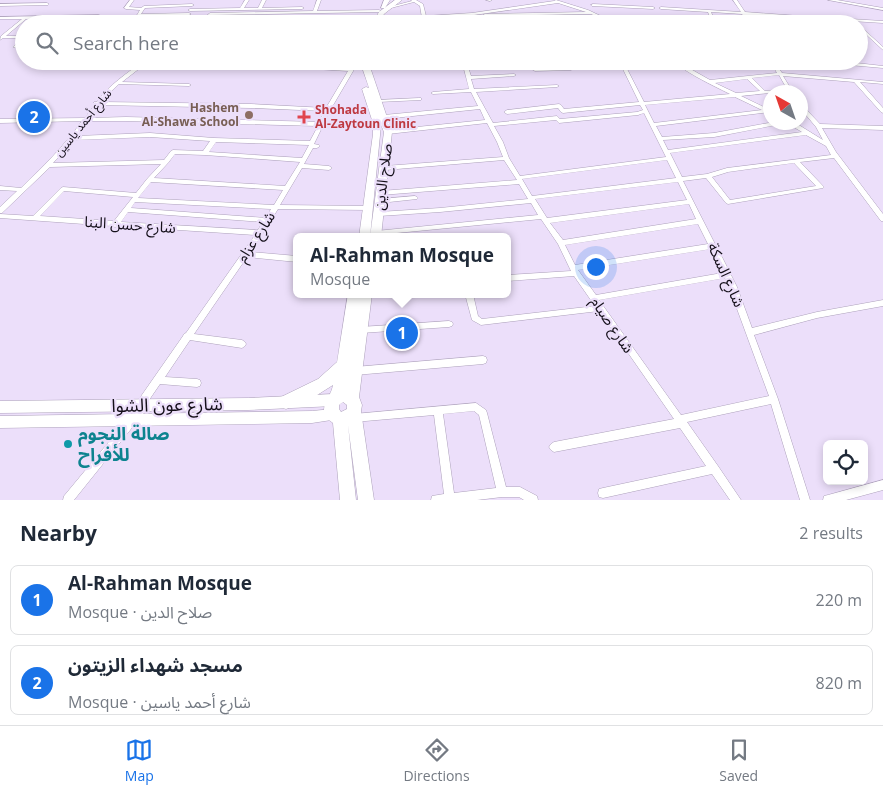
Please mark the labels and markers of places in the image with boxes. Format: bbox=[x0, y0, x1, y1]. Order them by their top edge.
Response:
pin: 2 bbox=[18, 98, 50, 136]
place label: Hashem Al-Shawa School bbox=[142, 99, 239, 130]
place label: Shohada Al-Zaytoun Clinic bbox=[315, 101, 416, 132]
marker: Hashem Al-Shawa School bbox=[243, 109, 255, 121]
marker: Shohada Al-Zaytoun Clinic bbox=[297, 110, 311, 124]
pin: 1 bbox=[386, 314, 418, 352]
place label: صالة النجوم للأفراح bbox=[78, 421, 170, 468]
marker: صالة النجوم للأفراح bbox=[62, 438, 74, 450]

